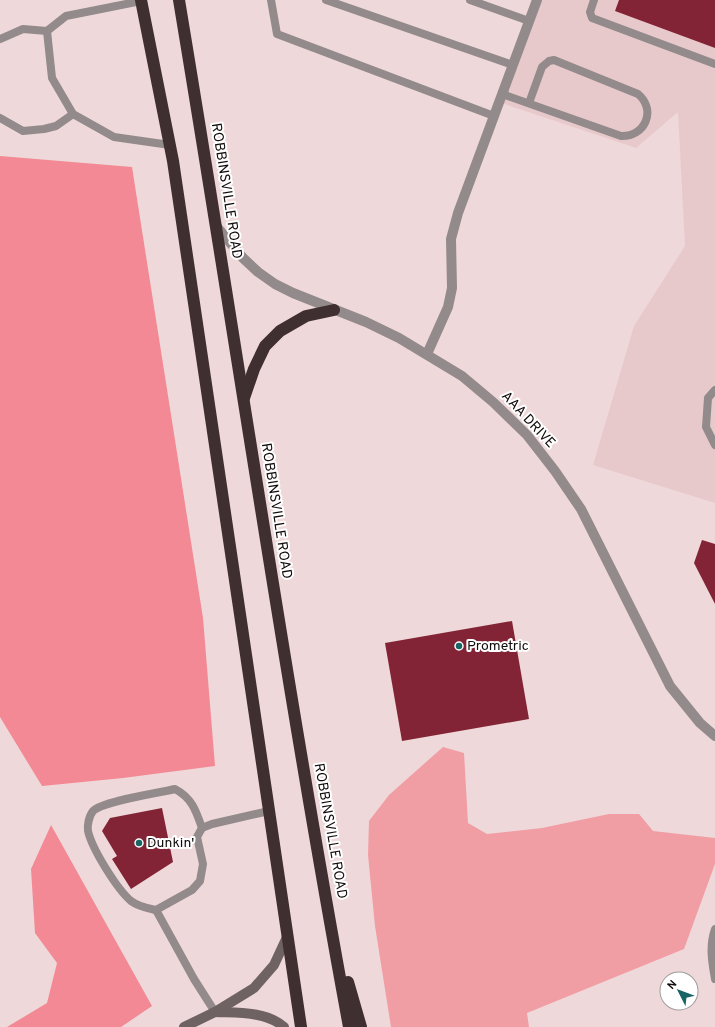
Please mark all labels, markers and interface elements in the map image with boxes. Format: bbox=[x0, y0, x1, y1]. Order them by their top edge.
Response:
street label: ROBBINSVILLE ROAD bbox=[207, 122, 245, 260]
street label: AAA DRIVE bbox=[497, 388, 559, 452]
street label: ROBBINSVILLE ROAD bbox=[257, 442, 295, 580]
place label: Prometric bbox=[467, 638, 529, 655]
marker: Prometric bbox=[454, 641, 464, 651]
street label: ROBBINSVILLE ROAD bbox=[310, 762, 350, 900]
place label: Dunkin' bbox=[147, 835, 194, 852]
marker: Dunkin' bbox=[134, 838, 144, 848]
north arrow bbox=[659, 971, 699, 1011]
text: N bbox=[664, 977, 680, 993]

